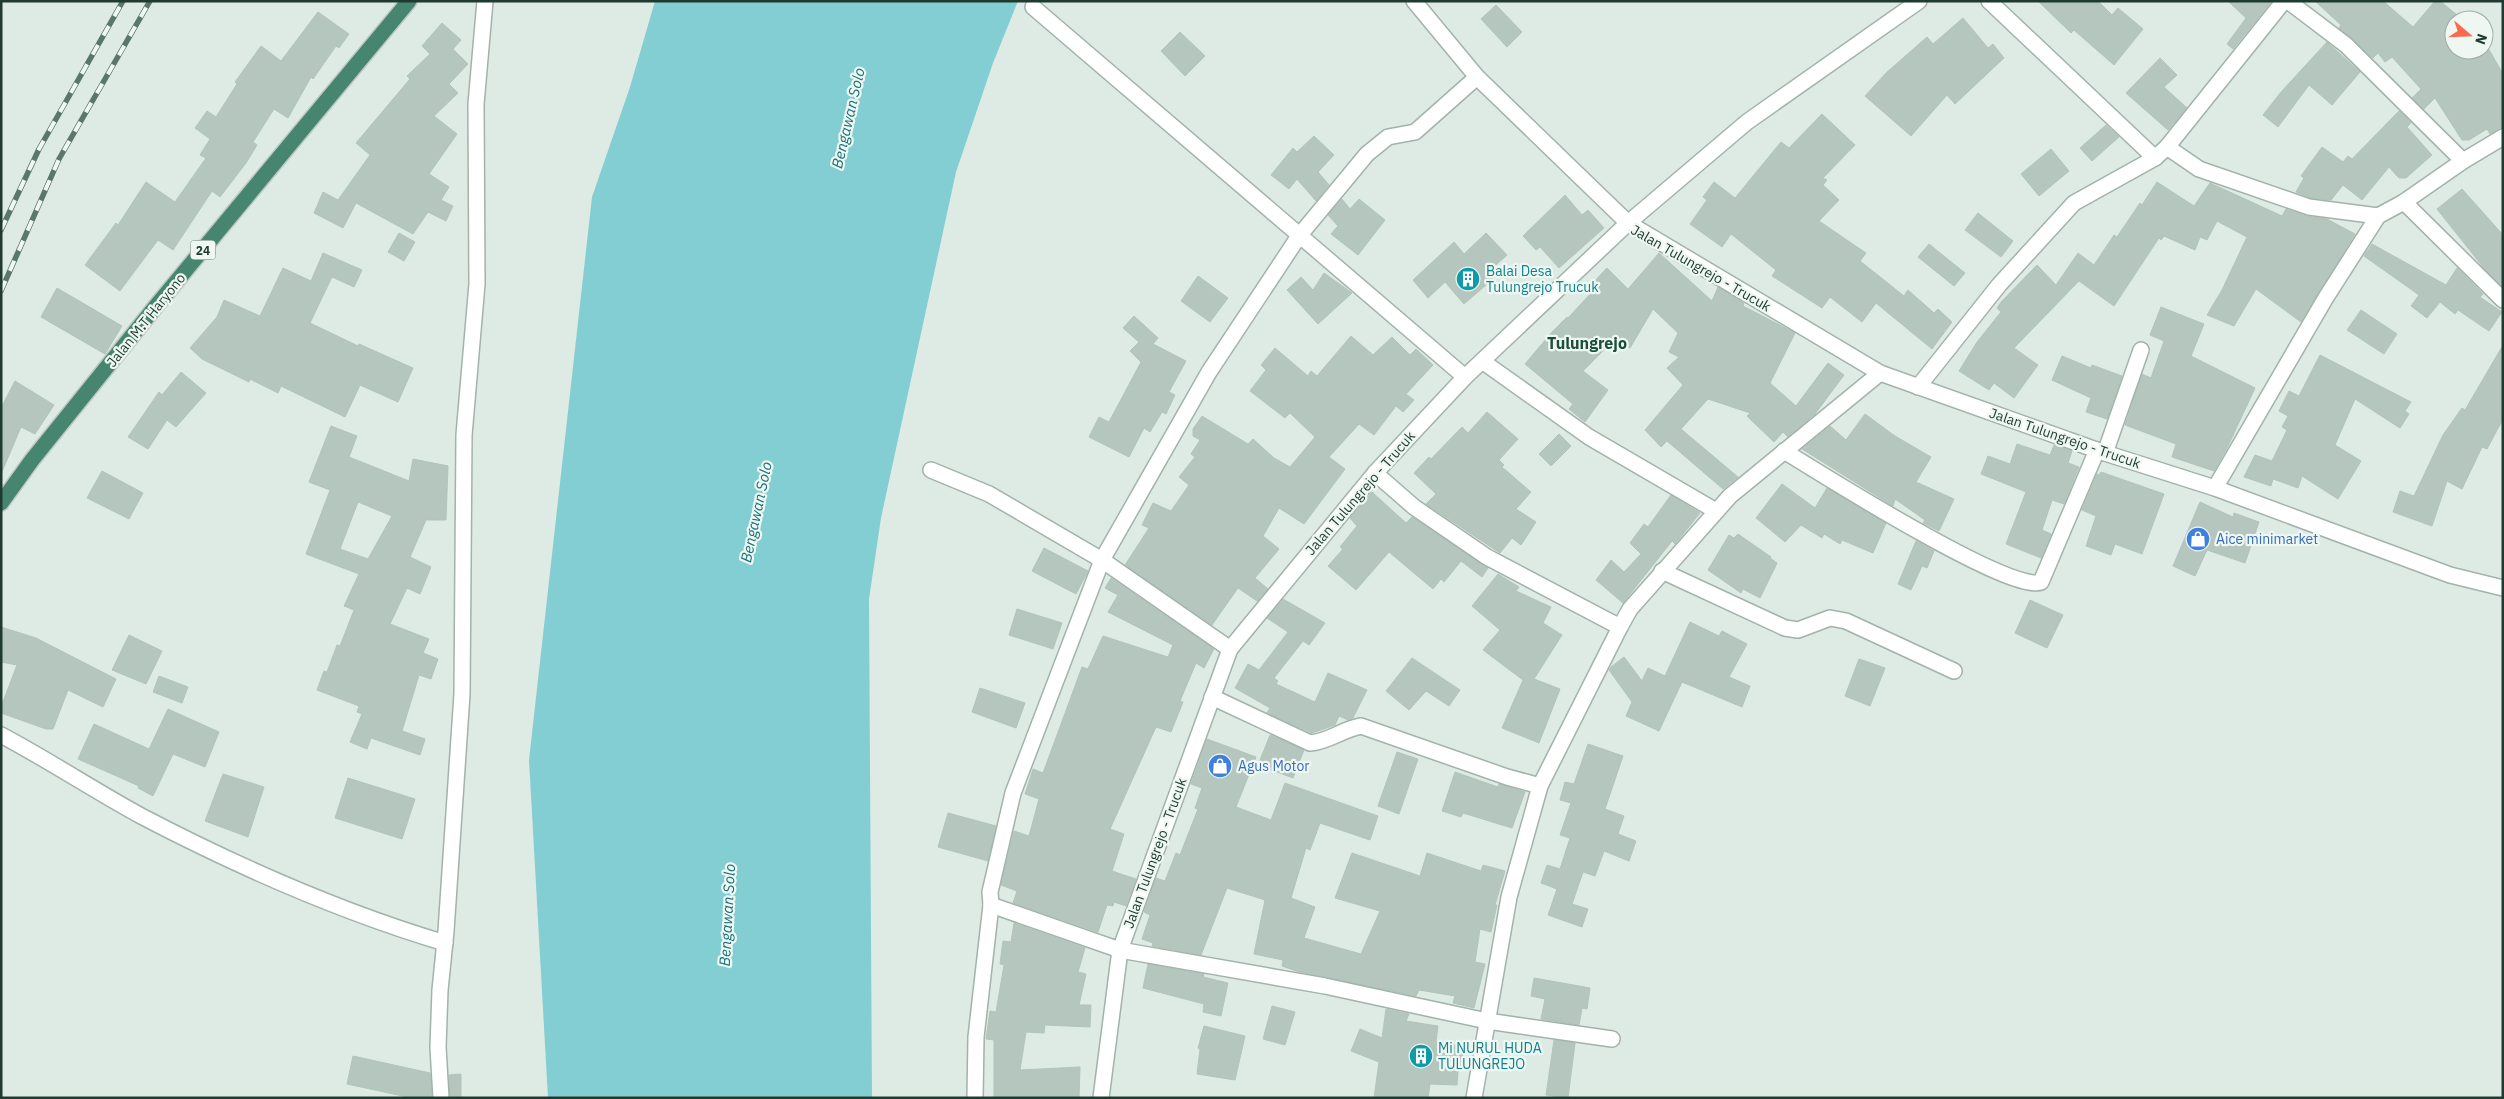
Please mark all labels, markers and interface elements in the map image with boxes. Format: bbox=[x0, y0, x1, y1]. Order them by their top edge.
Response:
north arrow bbox=[2444, 10, 2494, 60]
text: N bbox=[2471, 32, 2491, 47]
water label: Bengawan Solo bbox=[827, 66, 869, 170]
street label: Jalan Tulungrejo - Trucuk bbox=[1628, 221, 1775, 316]
road number: 24 bbox=[190, 240, 216, 260]
place label: Balai Desa Tulungrejo Trucuk bbox=[1486, 262, 1599, 296]
building icon: Balai Desa Tulungrejo Trucuk bbox=[1455, 266, 1481, 292]
street label: Jalan M.T Haryono bbox=[103, 269, 190, 371]
district label: Tulungrejo bbox=[1547, 333, 1627, 353]
street label: Jalan Tulungrejo - Trucuk bbox=[1987, 404, 2144, 473]
street label: Jalan Tulungrejo - Trucuk bbox=[1301, 427, 1419, 559]
water label: Bengawan Solo bbox=[736, 460, 776, 564]
shop icon: Aice minimarket bbox=[2185, 526, 2211, 552]
place label: Aice minimarket bbox=[2216, 530, 2318, 548]
shop icon: Agus Motor bbox=[1207, 753, 1233, 779]
place label: Agus Motor bbox=[1238, 757, 1309, 775]
street label: Jalan Tulungrejo - Trucuk bbox=[1119, 775, 1191, 931]
water label: Bengawan Solo bbox=[715, 863, 739, 967]
place label: Mi NURUL HUDA TULUNGREJO bbox=[1438, 1039, 1542, 1073]
building icon: Mi NURUL HUDA TULUNGREJO bbox=[1408, 1043, 1434, 1069]

